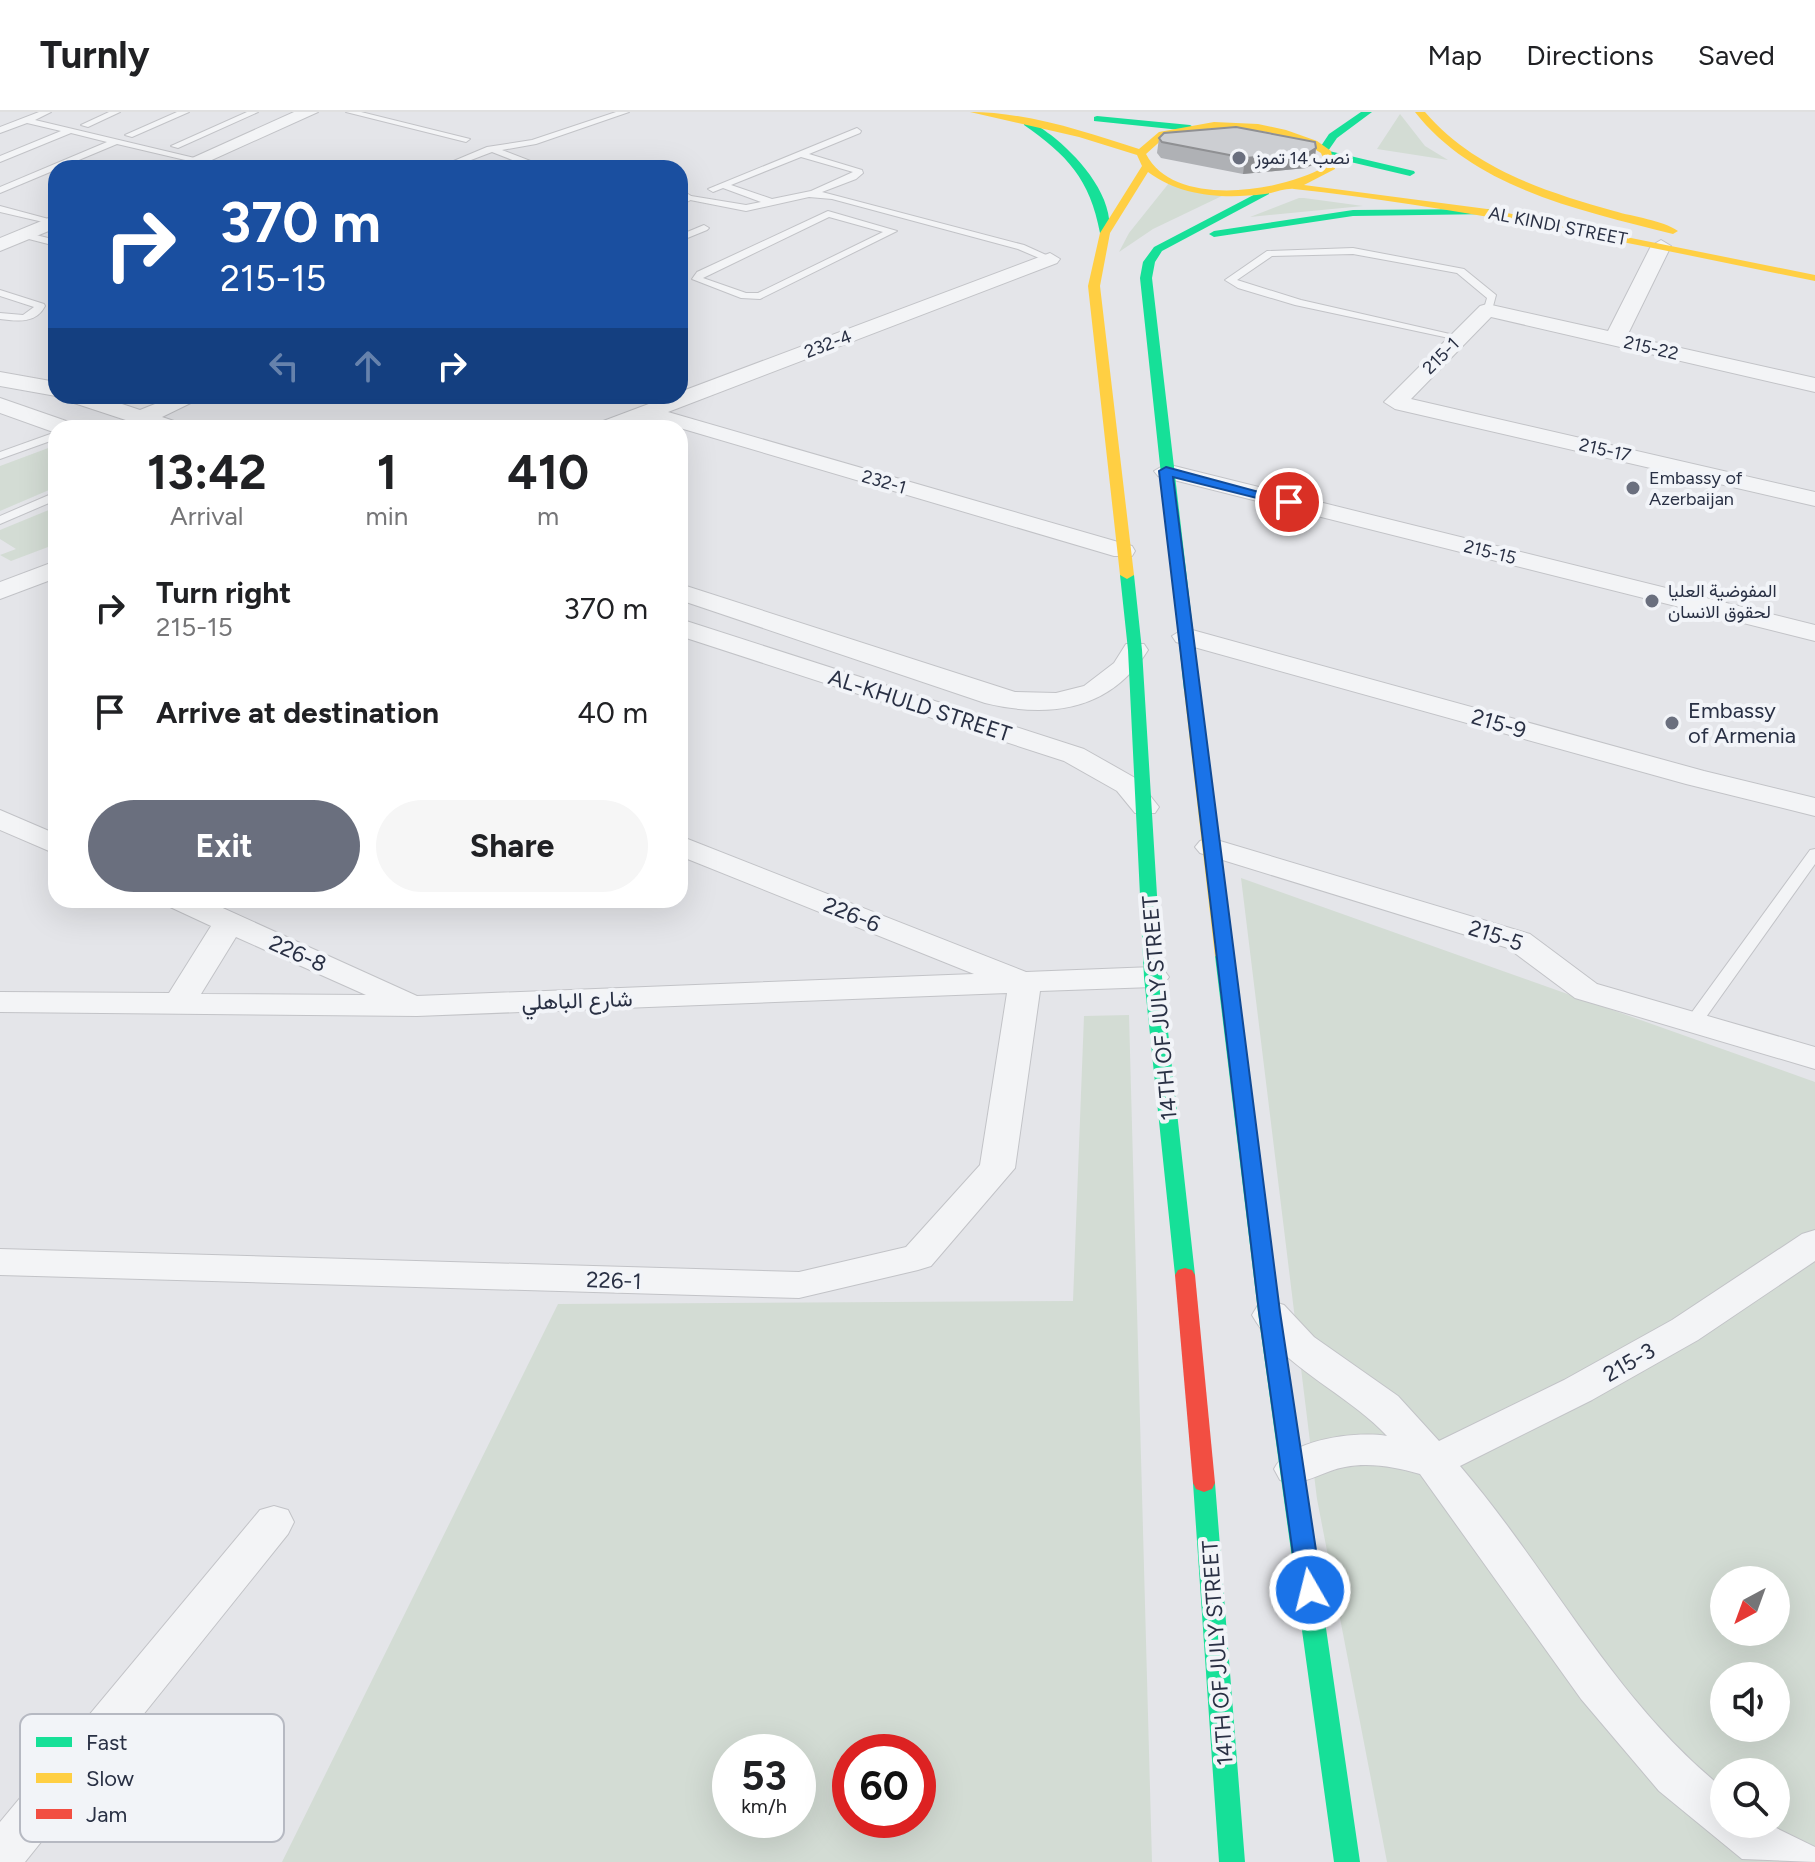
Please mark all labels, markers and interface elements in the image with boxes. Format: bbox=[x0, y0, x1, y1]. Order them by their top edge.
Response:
text: Turnly bbox=[40, 32, 150, 78]
text: Map bbox=[1428, 38, 1482, 72]
text: Directions bbox=[1526, 38, 1654, 72]
text: Saved bbox=[1698, 38, 1775, 72]
place label: نصب 14 تموز bbox=[1254, 147, 1350, 169]
marker: نصب 14 تموز bbox=[1230, 149, 1248, 167]
text: 370 m bbox=[220, 189, 381, 256]
icon: right bbox=[88, 192, 192, 296]
street label: AL KINDI STREET bbox=[1487, 202, 1629, 250]
text: 215-15 bbox=[220, 257, 326, 300]
street label: 232-4 bbox=[801, 325, 855, 363]
street label: 215-22 bbox=[1621, 331, 1681, 365]
street label: 215-1 bbox=[1418, 333, 1464, 379]
icon: left bbox=[262, 344, 306, 388]
icon: ahead bbox=[346, 344, 390, 388]
icon: right bbox=[430, 344, 474, 388]
street label: 215-17 bbox=[1577, 433, 1633, 467]
text: 13:42 bbox=[147, 443, 267, 501]
text: 1 bbox=[377, 443, 397, 501]
text: 410 bbox=[507, 443, 589, 501]
street label: 232-1 bbox=[859, 465, 909, 499]
place label: Embassy of Azerbaijan bbox=[1649, 467, 1743, 510]
pin bbox=[1255, 468, 1323, 536]
marker: Embassy of Azerbaijan bbox=[1624, 479, 1642, 497]
icon: arrive bbox=[1267, 480, 1311, 524]
text: Arrival bbox=[170, 500, 244, 532]
text: min bbox=[366, 500, 408, 532]
text: m bbox=[537, 500, 559, 532]
street label: 215-15 bbox=[1462, 535, 1518, 569]
text: Turn right bbox=[156, 574, 291, 611]
place label: المفوضية العليا لحقوق الانسان bbox=[1668, 580, 1777, 623]
icon: right bbox=[88, 586, 132, 630]
text: 370 m bbox=[563, 590, 648, 627]
marker: المفوضية العليا لحقوق الانسان bbox=[1643, 592, 1661, 610]
text: 215-15 bbox=[156, 611, 233, 643]
street label: AL-KHULD STREET bbox=[825, 663, 1015, 748]
icon: arrive bbox=[88, 690, 132, 734]
text: Arrive at destination bbox=[156, 694, 439, 731]
text: 40 m bbox=[577, 694, 648, 731]
place label: Embassy of Armenia bbox=[1688, 697, 1796, 749]
street label: 215-9 bbox=[1468, 703, 1529, 744]
marker: Embassy of Armenia bbox=[1663, 714, 1681, 732]
button: Exit bbox=[88, 800, 360, 892]
button: Share bbox=[376, 800, 648, 892]
street label: 226-6 bbox=[820, 891, 884, 938]
street label: 14TH OF JULY STREET bbox=[1136, 894, 1183, 1122]
street label: 215-5 bbox=[1465, 914, 1527, 957]
street label: 226-8 bbox=[265, 929, 331, 978]
street label: شارع الباهلي bbox=[521, 985, 633, 1021]
street label: 226-1 bbox=[586, 1266, 642, 1295]
street label: 215-3 bbox=[1599, 1337, 1660, 1388]
street label: 14TH OF JULY STREET bbox=[1196, 1539, 1239, 1766]
position arrow bbox=[1268, 1548, 1352, 1632]
north arrow bbox=[1710, 1566, 1790, 1646]
map controls bbox=[1710, 1566, 1790, 1838]
button: sound bbox=[1710, 1662, 1790, 1742]
legend bbox=[20, 1714, 284, 1842]
text: Fast bbox=[86, 1729, 128, 1756]
speed limit sign: 60 bbox=[832, 1734, 936, 1838]
text: 53 bbox=[741, 1752, 787, 1800]
button: search bbox=[1710, 1758, 1790, 1838]
text: Slow bbox=[86, 1765, 135, 1792]
text: km/h bbox=[741, 1794, 787, 1818]
text: Jam bbox=[86, 1801, 127, 1828]

